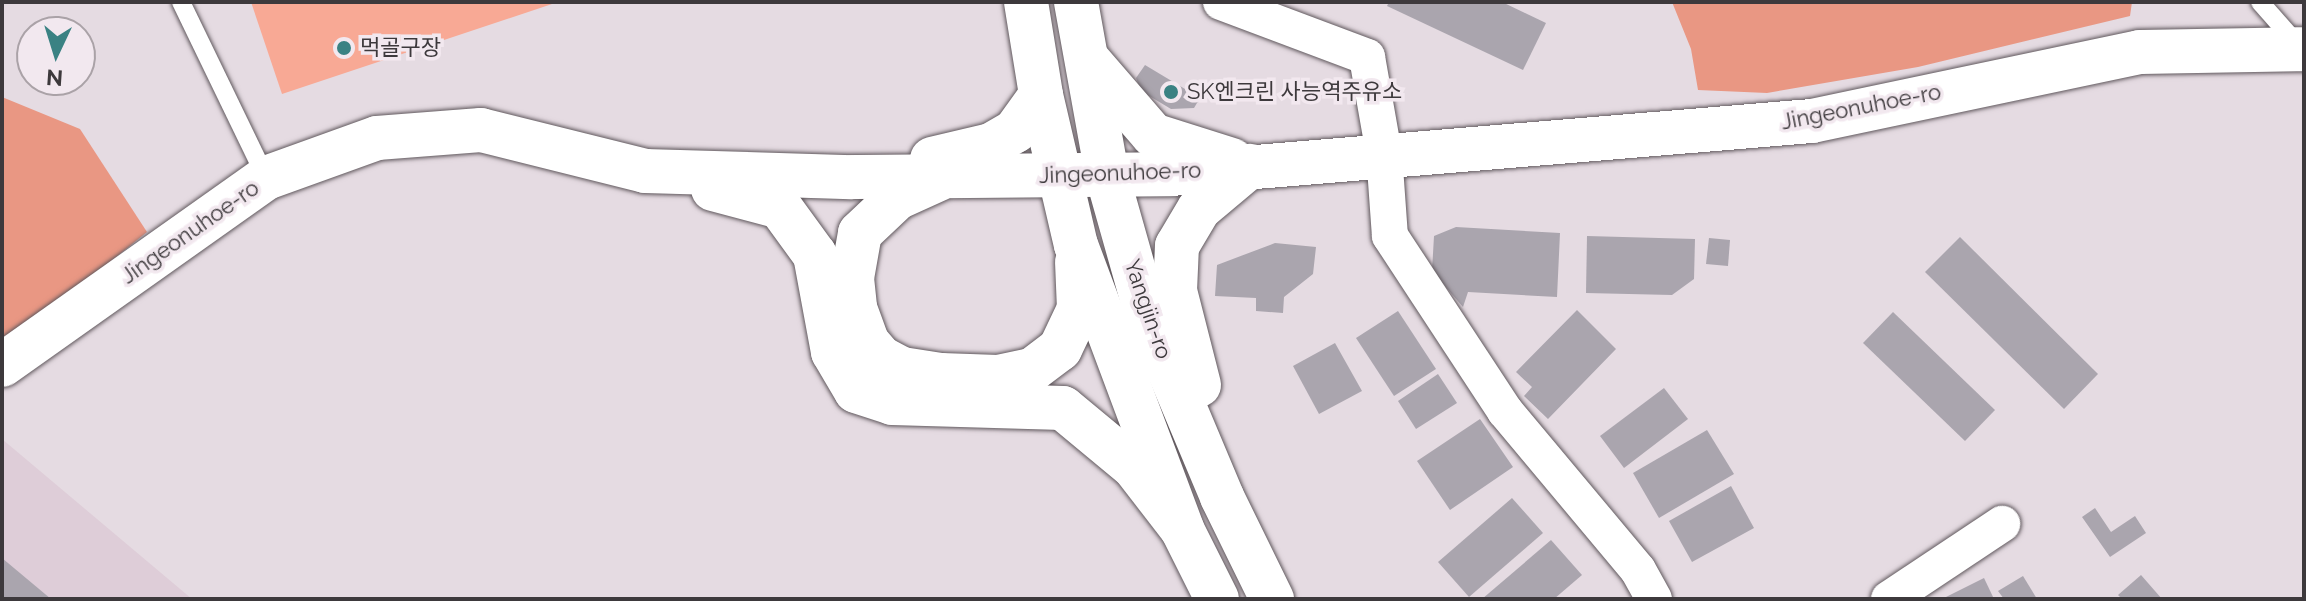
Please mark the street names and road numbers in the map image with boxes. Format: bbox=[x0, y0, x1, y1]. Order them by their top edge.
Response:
street label: Jingeonuhoe-ro bbox=[1779, 79, 1943, 135]
street label: Jingeonuhoe-ro bbox=[1038, 157, 1202, 189]
street label: Jingeonuhoe-ro bbox=[116, 175, 264, 289]
street label: Yangjin-ro bbox=[1119, 256, 1177, 362]

